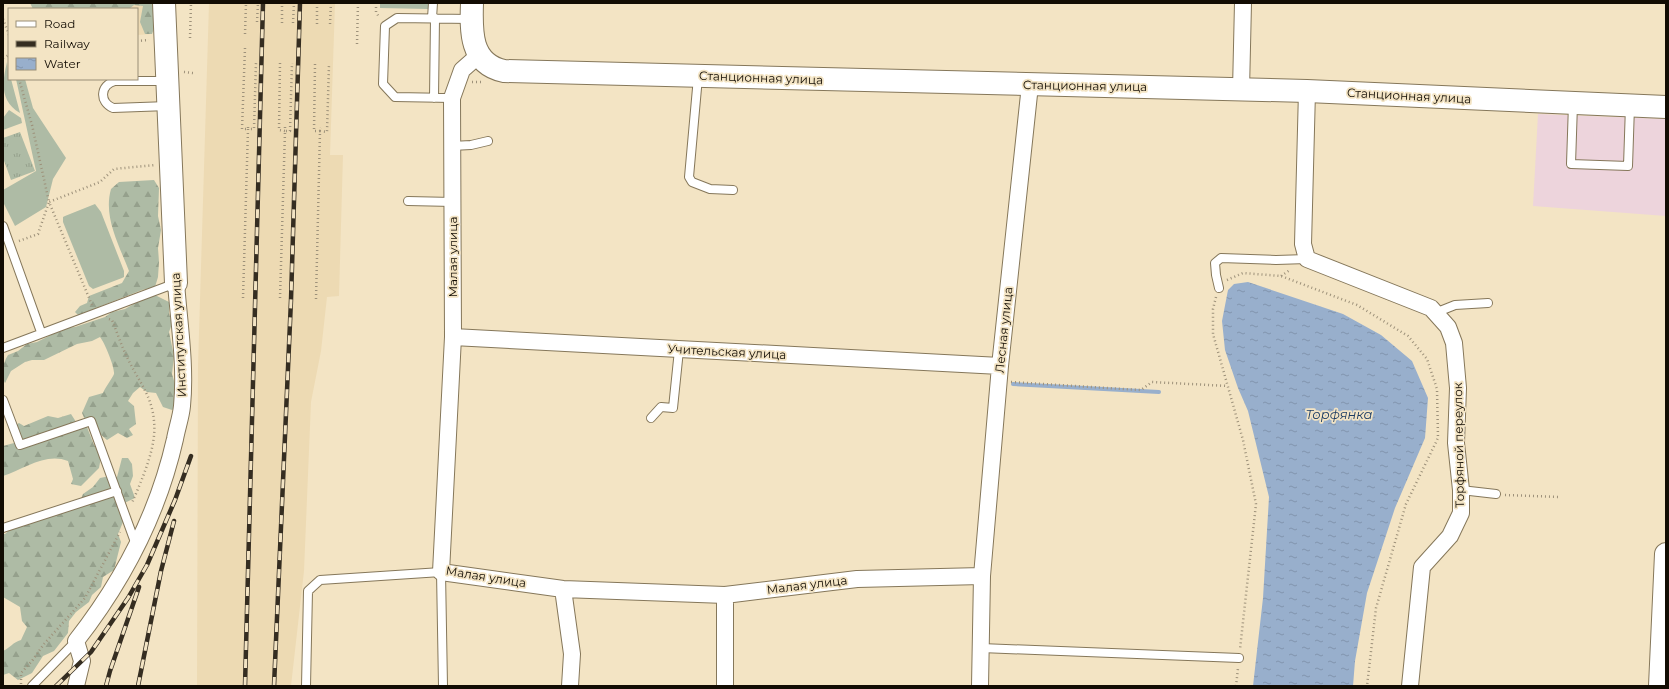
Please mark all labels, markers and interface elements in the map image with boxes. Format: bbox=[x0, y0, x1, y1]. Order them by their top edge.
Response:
legend bbox=[8, 8, 138, 80]
text: Road bbox=[44, 16, 75, 31]
text: Railway bbox=[44, 36, 90, 51]
text: Water bbox=[44, 56, 81, 71]
street label: Станционная улица bbox=[699, 68, 823, 87]
street label: Станционная улица bbox=[1023, 77, 1147, 94]
street label: Станционная улица bbox=[1347, 85, 1472, 106]
street label: Малая улица bbox=[445, 216, 460, 298]
street label: Институтская улица bbox=[168, 272, 189, 398]
street label: Лесная улица bbox=[992, 286, 1015, 374]
street label: Учительская улица bbox=[667, 341, 787, 362]
street label: Торфяной переулок bbox=[1450, 382, 1467, 508]
water label: Торфянка bbox=[1305, 406, 1373, 422]
street label: Малая улица bbox=[445, 563, 527, 590]
street label: Малая улица bbox=[766, 572, 848, 597]

